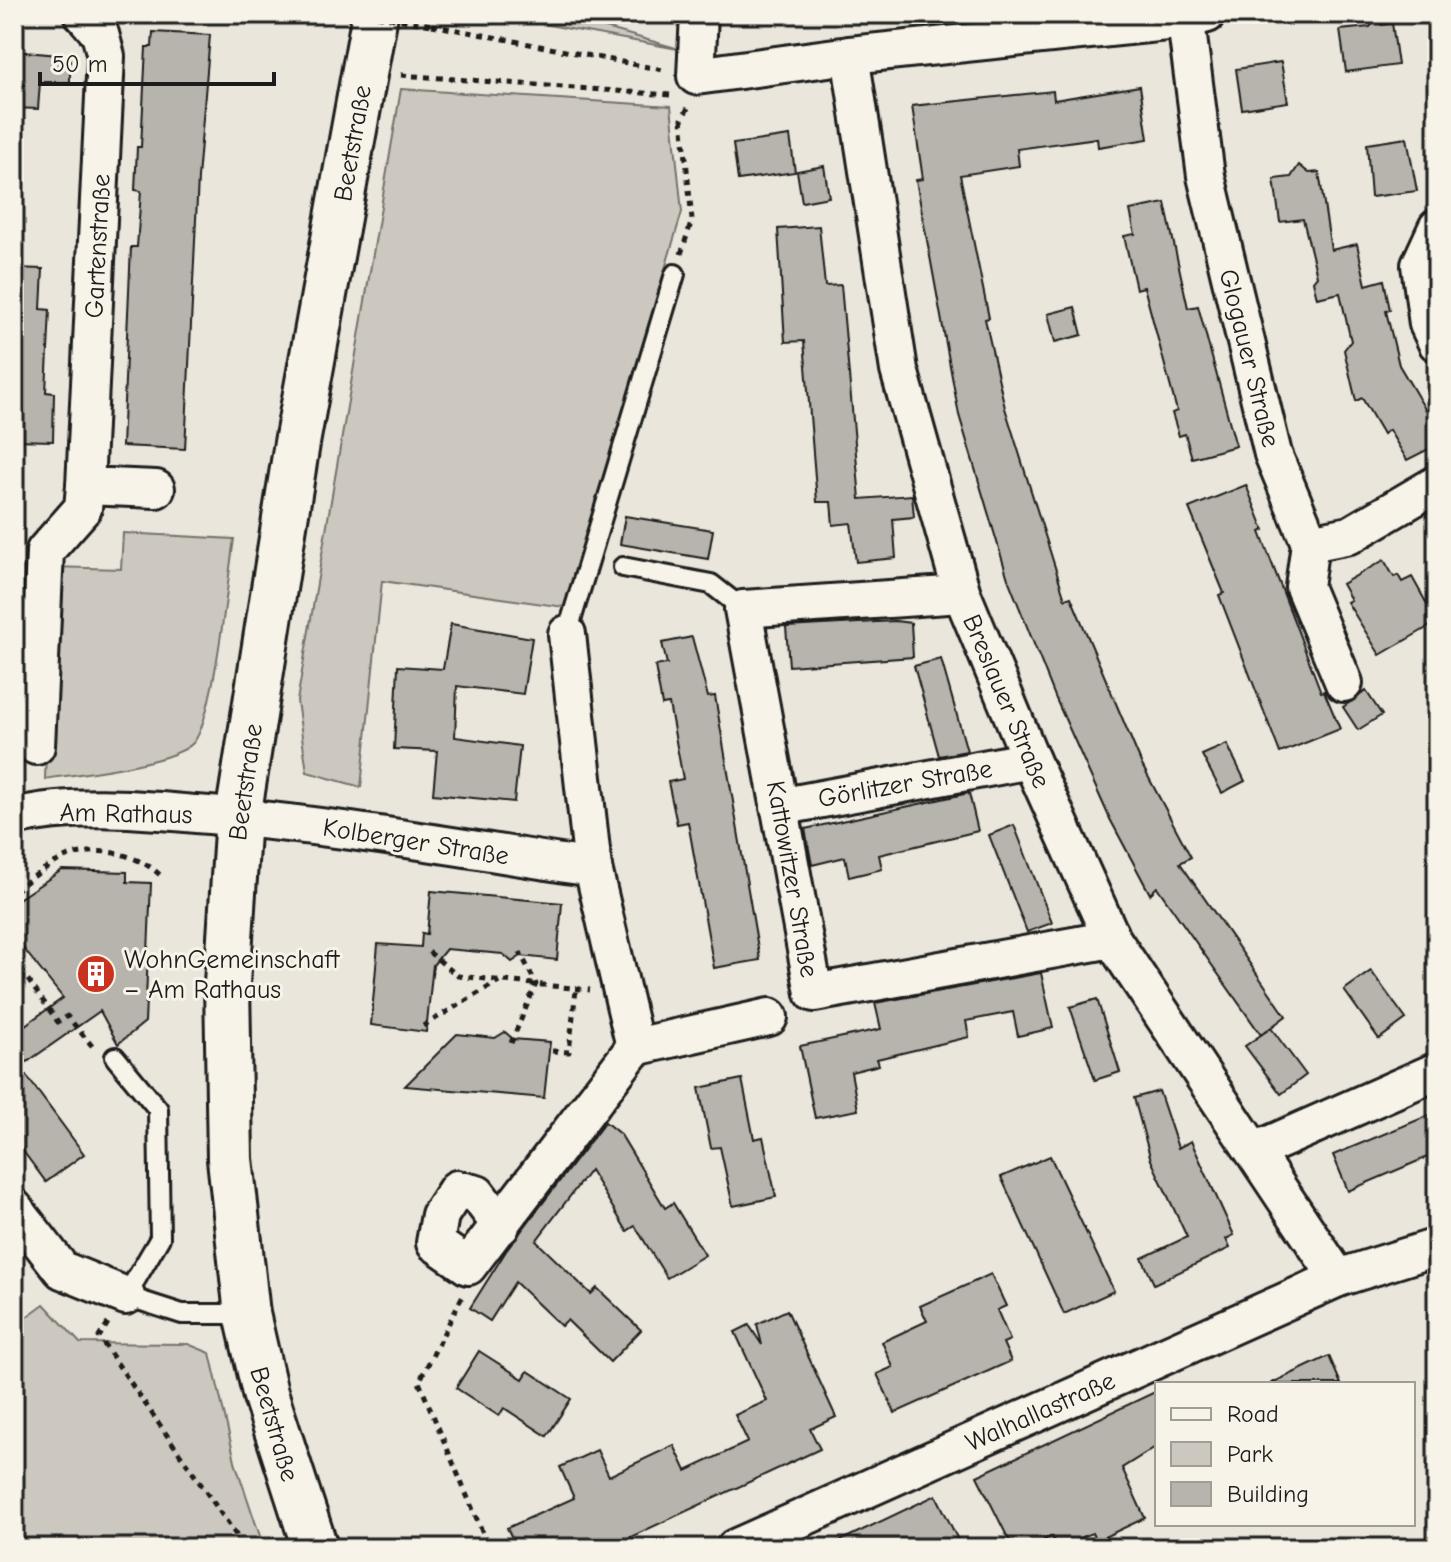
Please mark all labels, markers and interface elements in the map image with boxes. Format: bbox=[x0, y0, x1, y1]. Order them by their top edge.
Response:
scale bar bbox=[40, 36, 274, 86]
text: 50 m bbox=[52, 50, 108, 78]
street label: Beetstraße bbox=[328, 83, 378, 204]
street label: Gartenstraße bbox=[79, 173, 117, 319]
street label: Glogauer Straße bbox=[1212, 266, 1286, 450]
street label: Breslauer Straße bbox=[956, 610, 1056, 793]
street label: Beetstraße bbox=[223, 722, 269, 843]
street label: Görlitzer Straße bbox=[816, 754, 995, 814]
street label: Kattowitzer Straße bbox=[760, 779, 824, 980]
street label: Am Rathaus bbox=[59, 798, 193, 830]
street label: Kolberger Straße bbox=[321, 812, 511, 872]
place label: WohnGemeinschaft – Am Rathaus bbox=[124, 945, 341, 1005]
building icon: WohnGemeinschaft – Am Rathaus bbox=[75, 953, 117, 995]
street label: Beetstraße bbox=[243, 1364, 305, 1485]
street label: Walhallastraße bbox=[961, 1366, 1120, 1458]
legend bbox=[1155, 1382, 1415, 1526]
text: Road bbox=[1227, 1400, 1279, 1428]
text: Park bbox=[1227, 1440, 1273, 1468]
text: Building bbox=[1227, 1480, 1309, 1508]

